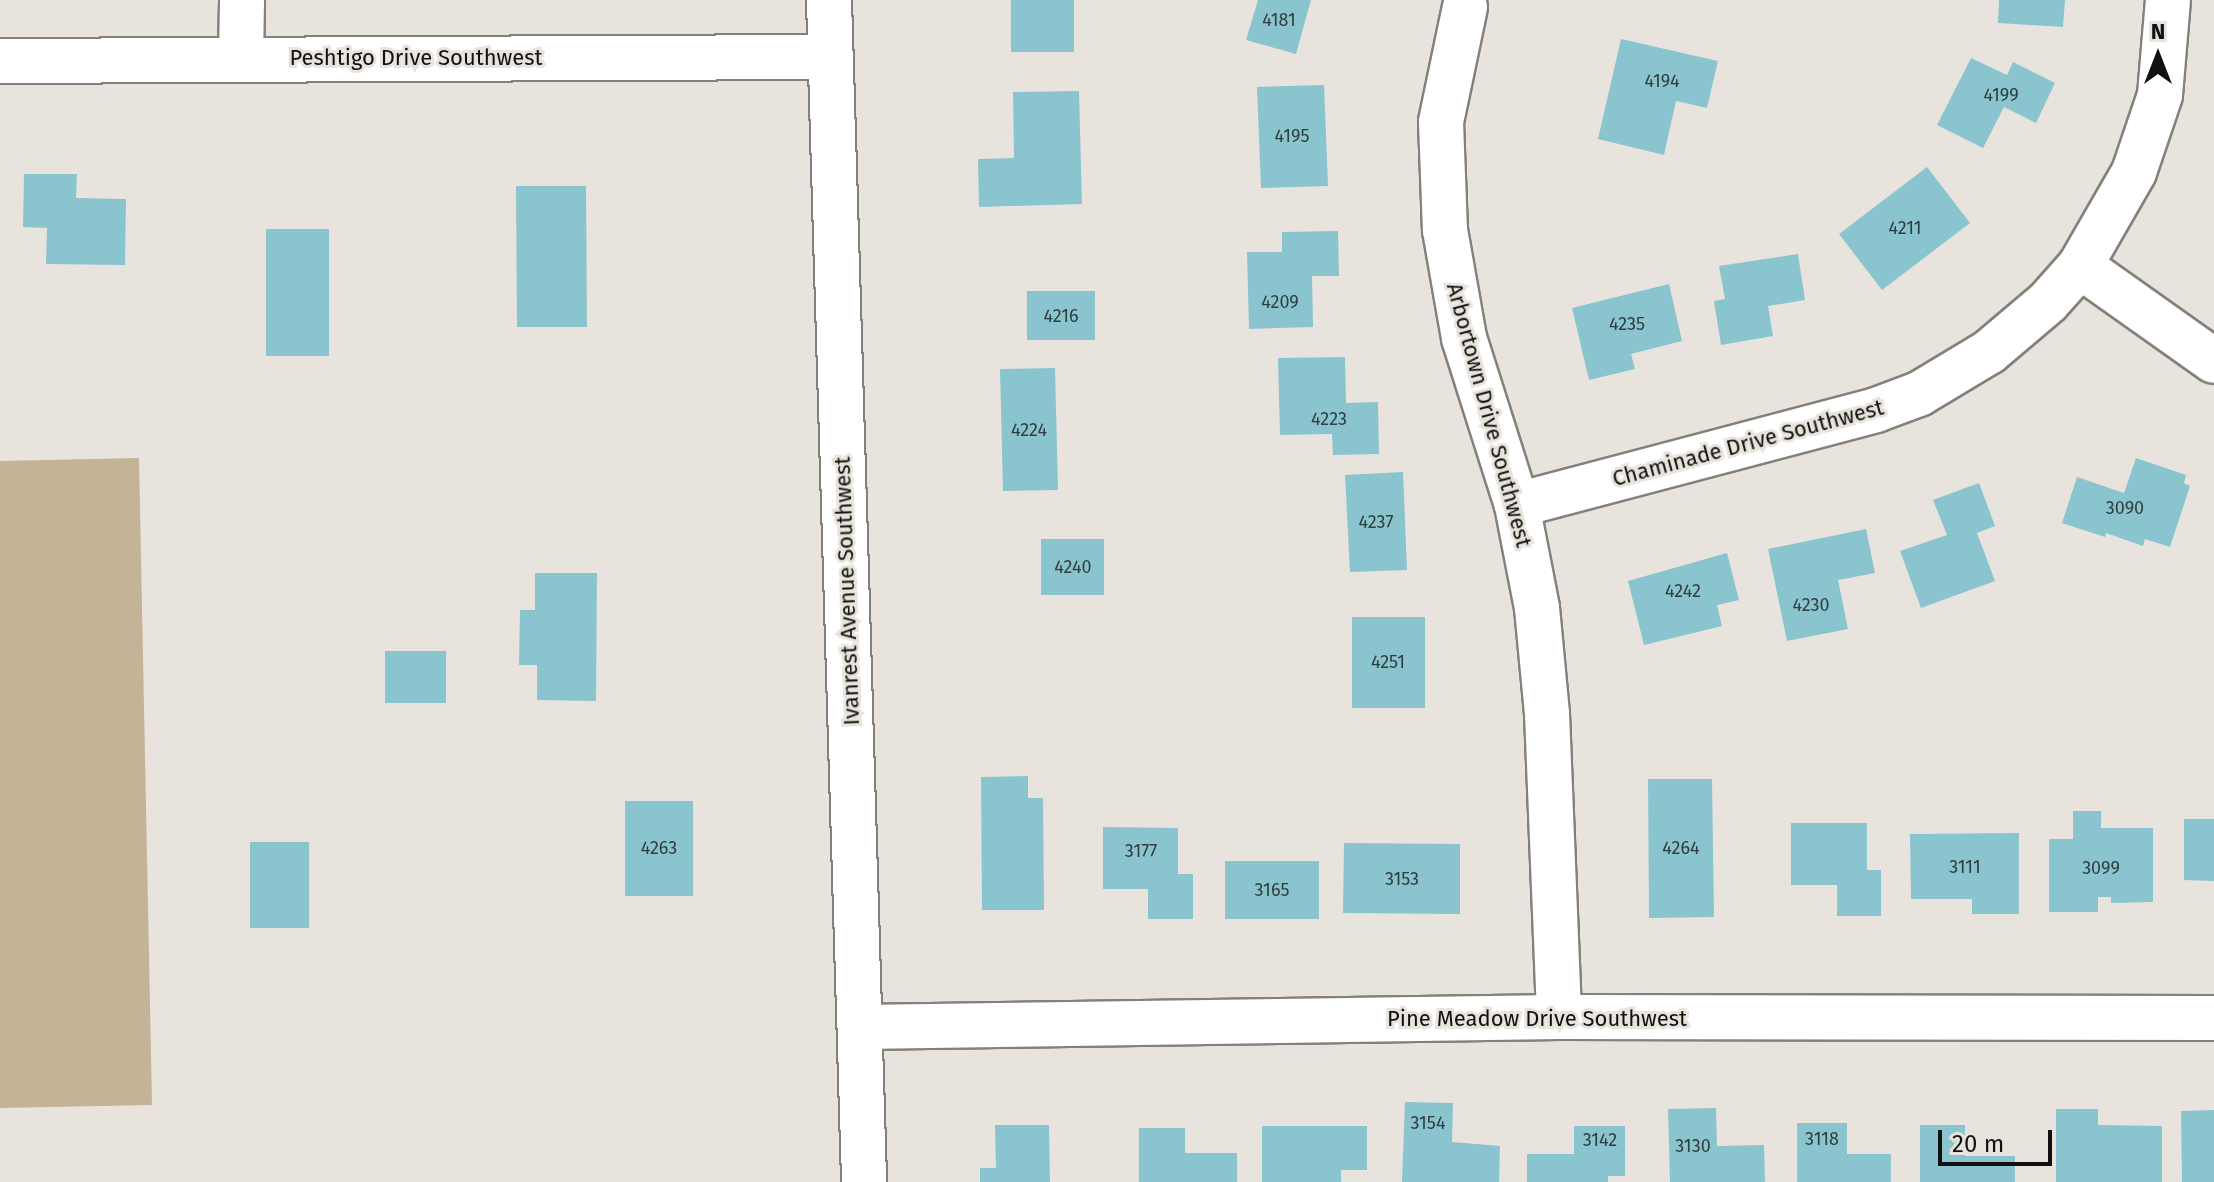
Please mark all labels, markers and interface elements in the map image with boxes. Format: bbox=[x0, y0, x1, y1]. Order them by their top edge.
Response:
house number: 4181 bbox=[1262, 9, 1296, 31]
north arrow bbox=[2118, 16, 2198, 96]
text: N bbox=[2151, 18, 2165, 45]
street label: Peshtigo Drive Southwest bbox=[289, 45, 543, 71]
house number: 4194 bbox=[1644, 70, 1680, 92]
house number: 4199 bbox=[1983, 84, 2019, 106]
house number: 4195 bbox=[1275, 125, 1309, 147]
house number: 4211 bbox=[1888, 217, 1922, 239]
street label: Arbortown Drive Southwest bbox=[1441, 280, 1537, 550]
house number: 4209 bbox=[1261, 291, 1299, 313]
house number: 4216 bbox=[1043, 305, 1079, 327]
house number: 4235 bbox=[1609, 313, 1645, 335]
street label: Chaminade Drive Southwest bbox=[1609, 394, 1887, 492]
house number: 4223 bbox=[1311, 408, 1347, 430]
house number: 4224 bbox=[1011, 419, 1047, 441]
street label: Ivanrest Avenue Southwest bbox=[829, 456, 865, 726]
house number: 3090 bbox=[2106, 497, 2144, 519]
house number: 4237 bbox=[1359, 511, 1393, 533]
house number: 4240 bbox=[1054, 556, 1092, 578]
house number: 4242 bbox=[1665, 580, 1701, 602]
house number: 4230 bbox=[1792, 594, 1830, 616]
house number: 4251 bbox=[1371, 651, 1405, 673]
house number: 4263 bbox=[641, 837, 677, 859]
house number: 4264 bbox=[1662, 837, 1700, 859]
house number: 3177 bbox=[1125, 840, 1157, 862]
house number: 3111 bbox=[1949, 856, 1981, 878]
house number: 3099 bbox=[2082, 857, 2120, 879]
house number: 3153 bbox=[1385, 868, 1419, 890]
house number: 3165 bbox=[1255, 879, 1289, 901]
street label: Pine Meadow Drive Southwest bbox=[1387, 1006, 1687, 1032]
house number: 3154 bbox=[1411, 1112, 1445, 1134]
scale bar bbox=[1942, 1114, 2056, 1164]
house number: 3118 bbox=[1805, 1128, 1839, 1150]
house number: 3142 bbox=[1583, 1129, 1617, 1151]
text: 20 m bbox=[1952, 1130, 2004, 1158]
house number: 3130 bbox=[1675, 1135, 1711, 1157]

